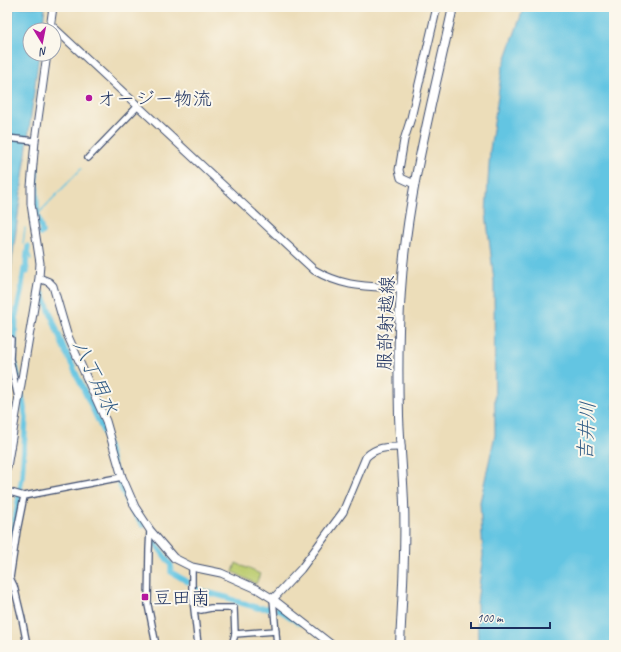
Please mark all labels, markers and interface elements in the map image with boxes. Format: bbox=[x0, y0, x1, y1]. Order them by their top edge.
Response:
north arrow bbox=[22, 22, 62, 62]
text: N bbox=[37, 44, 48, 60]
place label: オージー物流 bbox=[97, 87, 211, 111]
marker: オージー物流 bbox=[84, 93, 94, 103]
street label: 服部射越線 bbox=[372, 275, 400, 371]
water label: 八丁用水 bbox=[67, 336, 124, 419]
water label: 吉井川 bbox=[572, 400, 601, 462]
place label: 豆田南 bbox=[153, 586, 210, 610]
marker: 豆田南 bbox=[140, 592, 150, 602]
scale bar bbox=[471, 604, 550, 630]
text: 100 m bbox=[477, 610, 504, 626]

